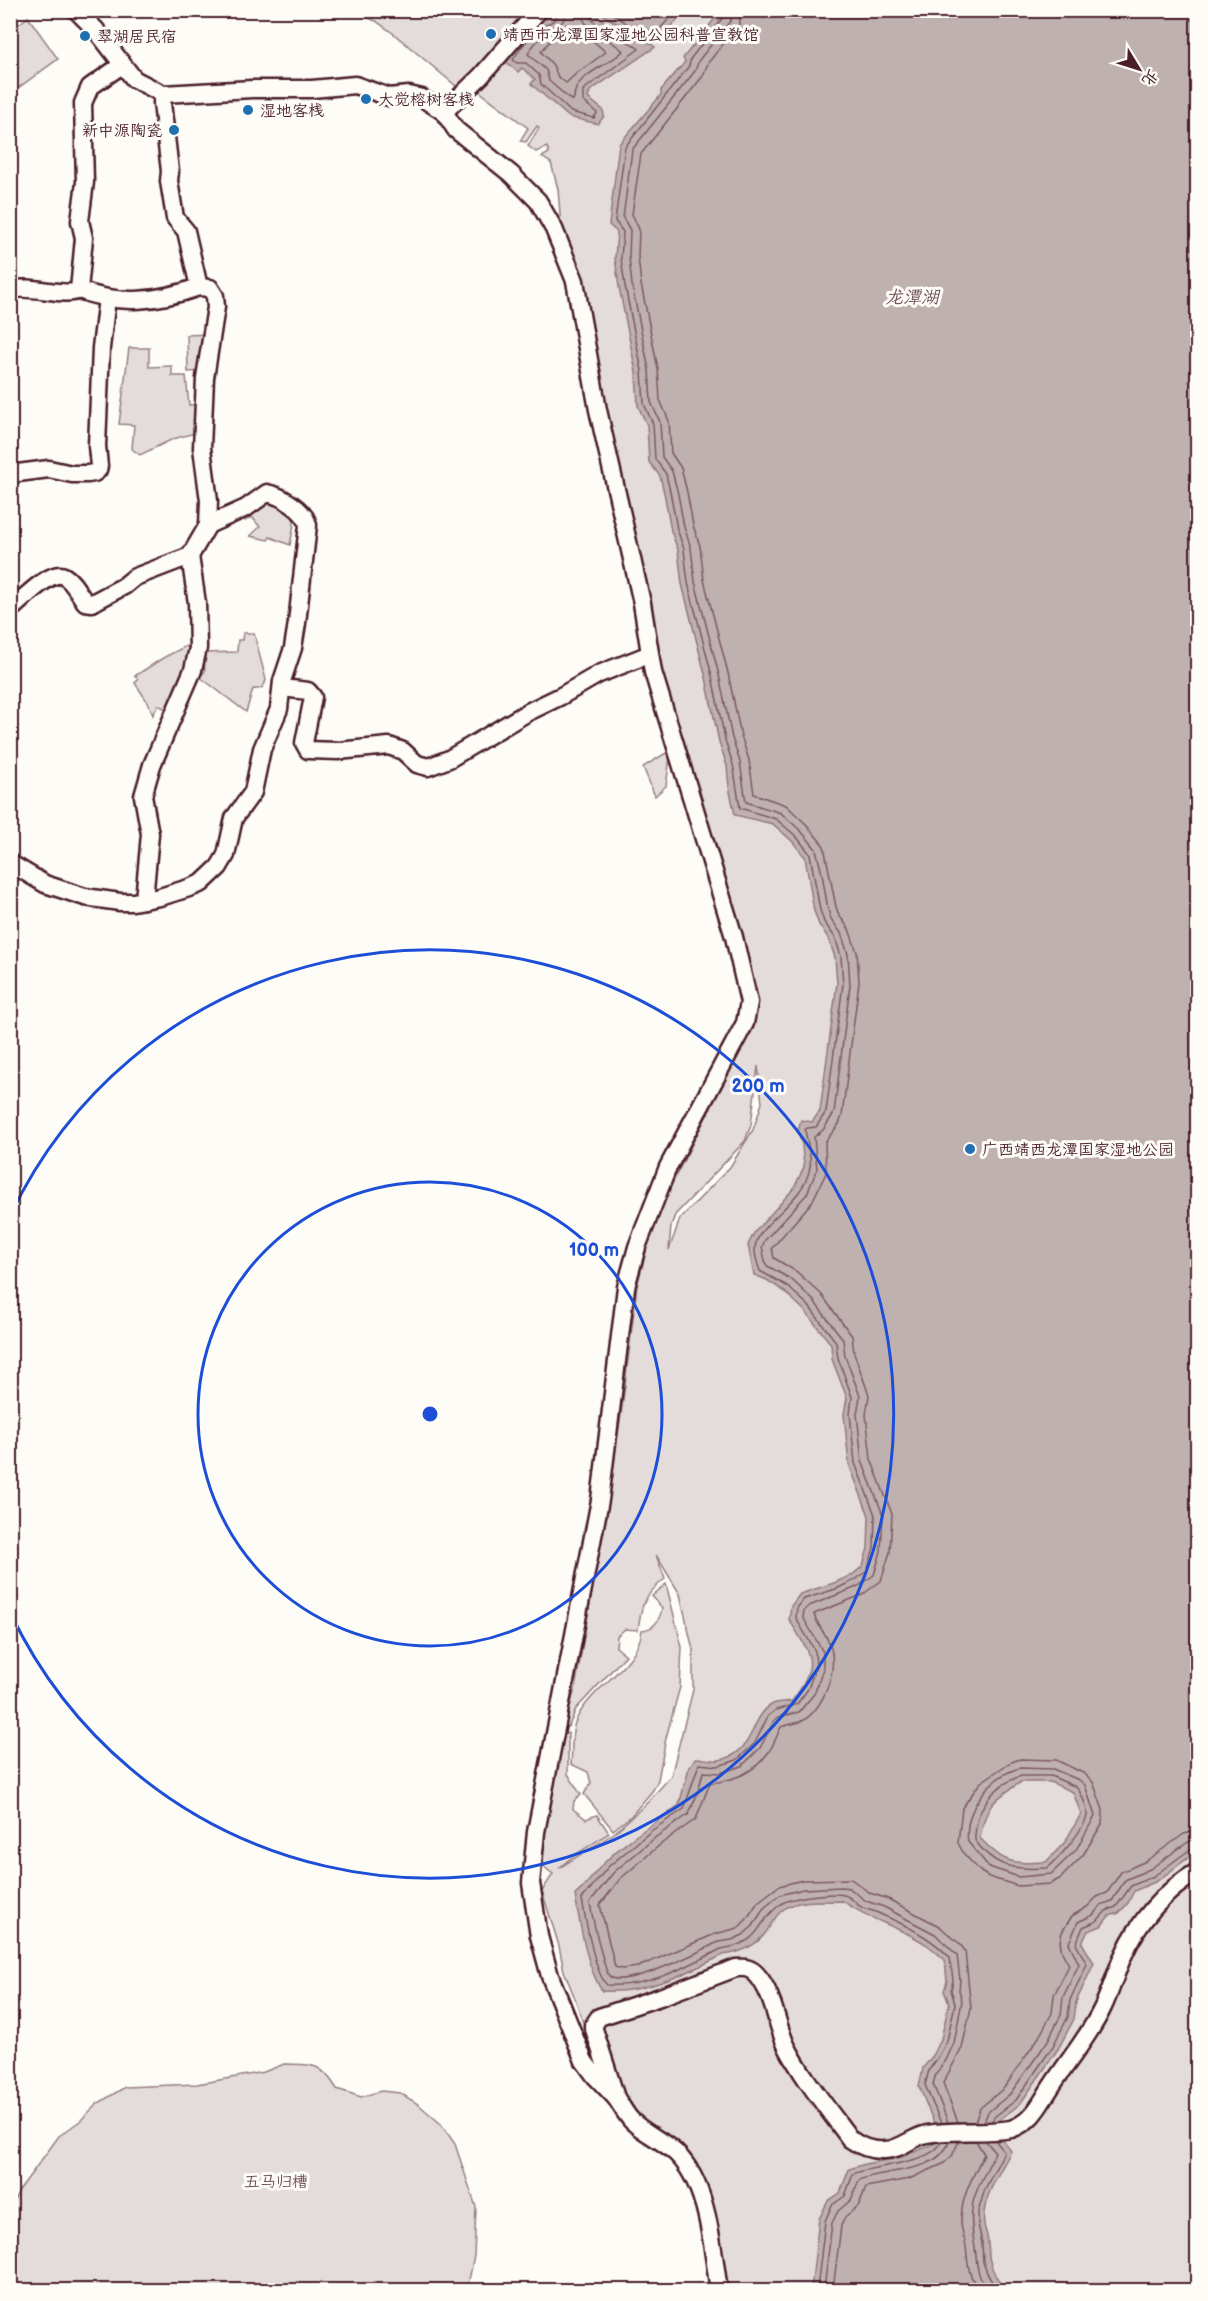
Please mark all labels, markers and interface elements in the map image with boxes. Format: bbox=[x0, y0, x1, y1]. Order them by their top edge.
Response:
place label: 靖西市龙潭国家湿地公园科普宣教馆 bbox=[503, 26, 759, 45]
marker: 靖西市龙潭国家湿地公园科普宣教馆 bbox=[484, 27, 498, 41]
place label: 翠湖居民宿 bbox=[97, 28, 177, 47]
marker: 翠湖居民宿 bbox=[78, 29, 92, 43]
north arrow bbox=[1109, 39, 1169, 99]
text: 北 bbox=[1137, 65, 1162, 89]
place label: 大觉榕树客栈 bbox=[378, 91, 474, 110]
marker: 大觉榕树客栈 bbox=[359, 92, 373, 106]
place label: 湿地客栈 bbox=[260, 102, 324, 121]
marker: 湿地客栈 bbox=[241, 103, 255, 117]
place label: 新中源陶瓷 bbox=[82, 122, 162, 141]
marker: 新中源陶瓷 bbox=[167, 123, 181, 137]
water label: 龙潭湖 bbox=[885, 287, 941, 308]
text: 200 m bbox=[731, 1076, 785, 1097]
place label: 广西靖西龙潭国家湿地公园 bbox=[982, 1141, 1174, 1160]
marker: 广西靖西龙潭国家湿地公园 bbox=[963, 1142, 977, 1156]
text: 100 m bbox=[569, 1240, 619, 1261]
centre of rings bbox=[420, 1404, 440, 1424]
park label: 五马归槽 bbox=[244, 2173, 308, 2192]

